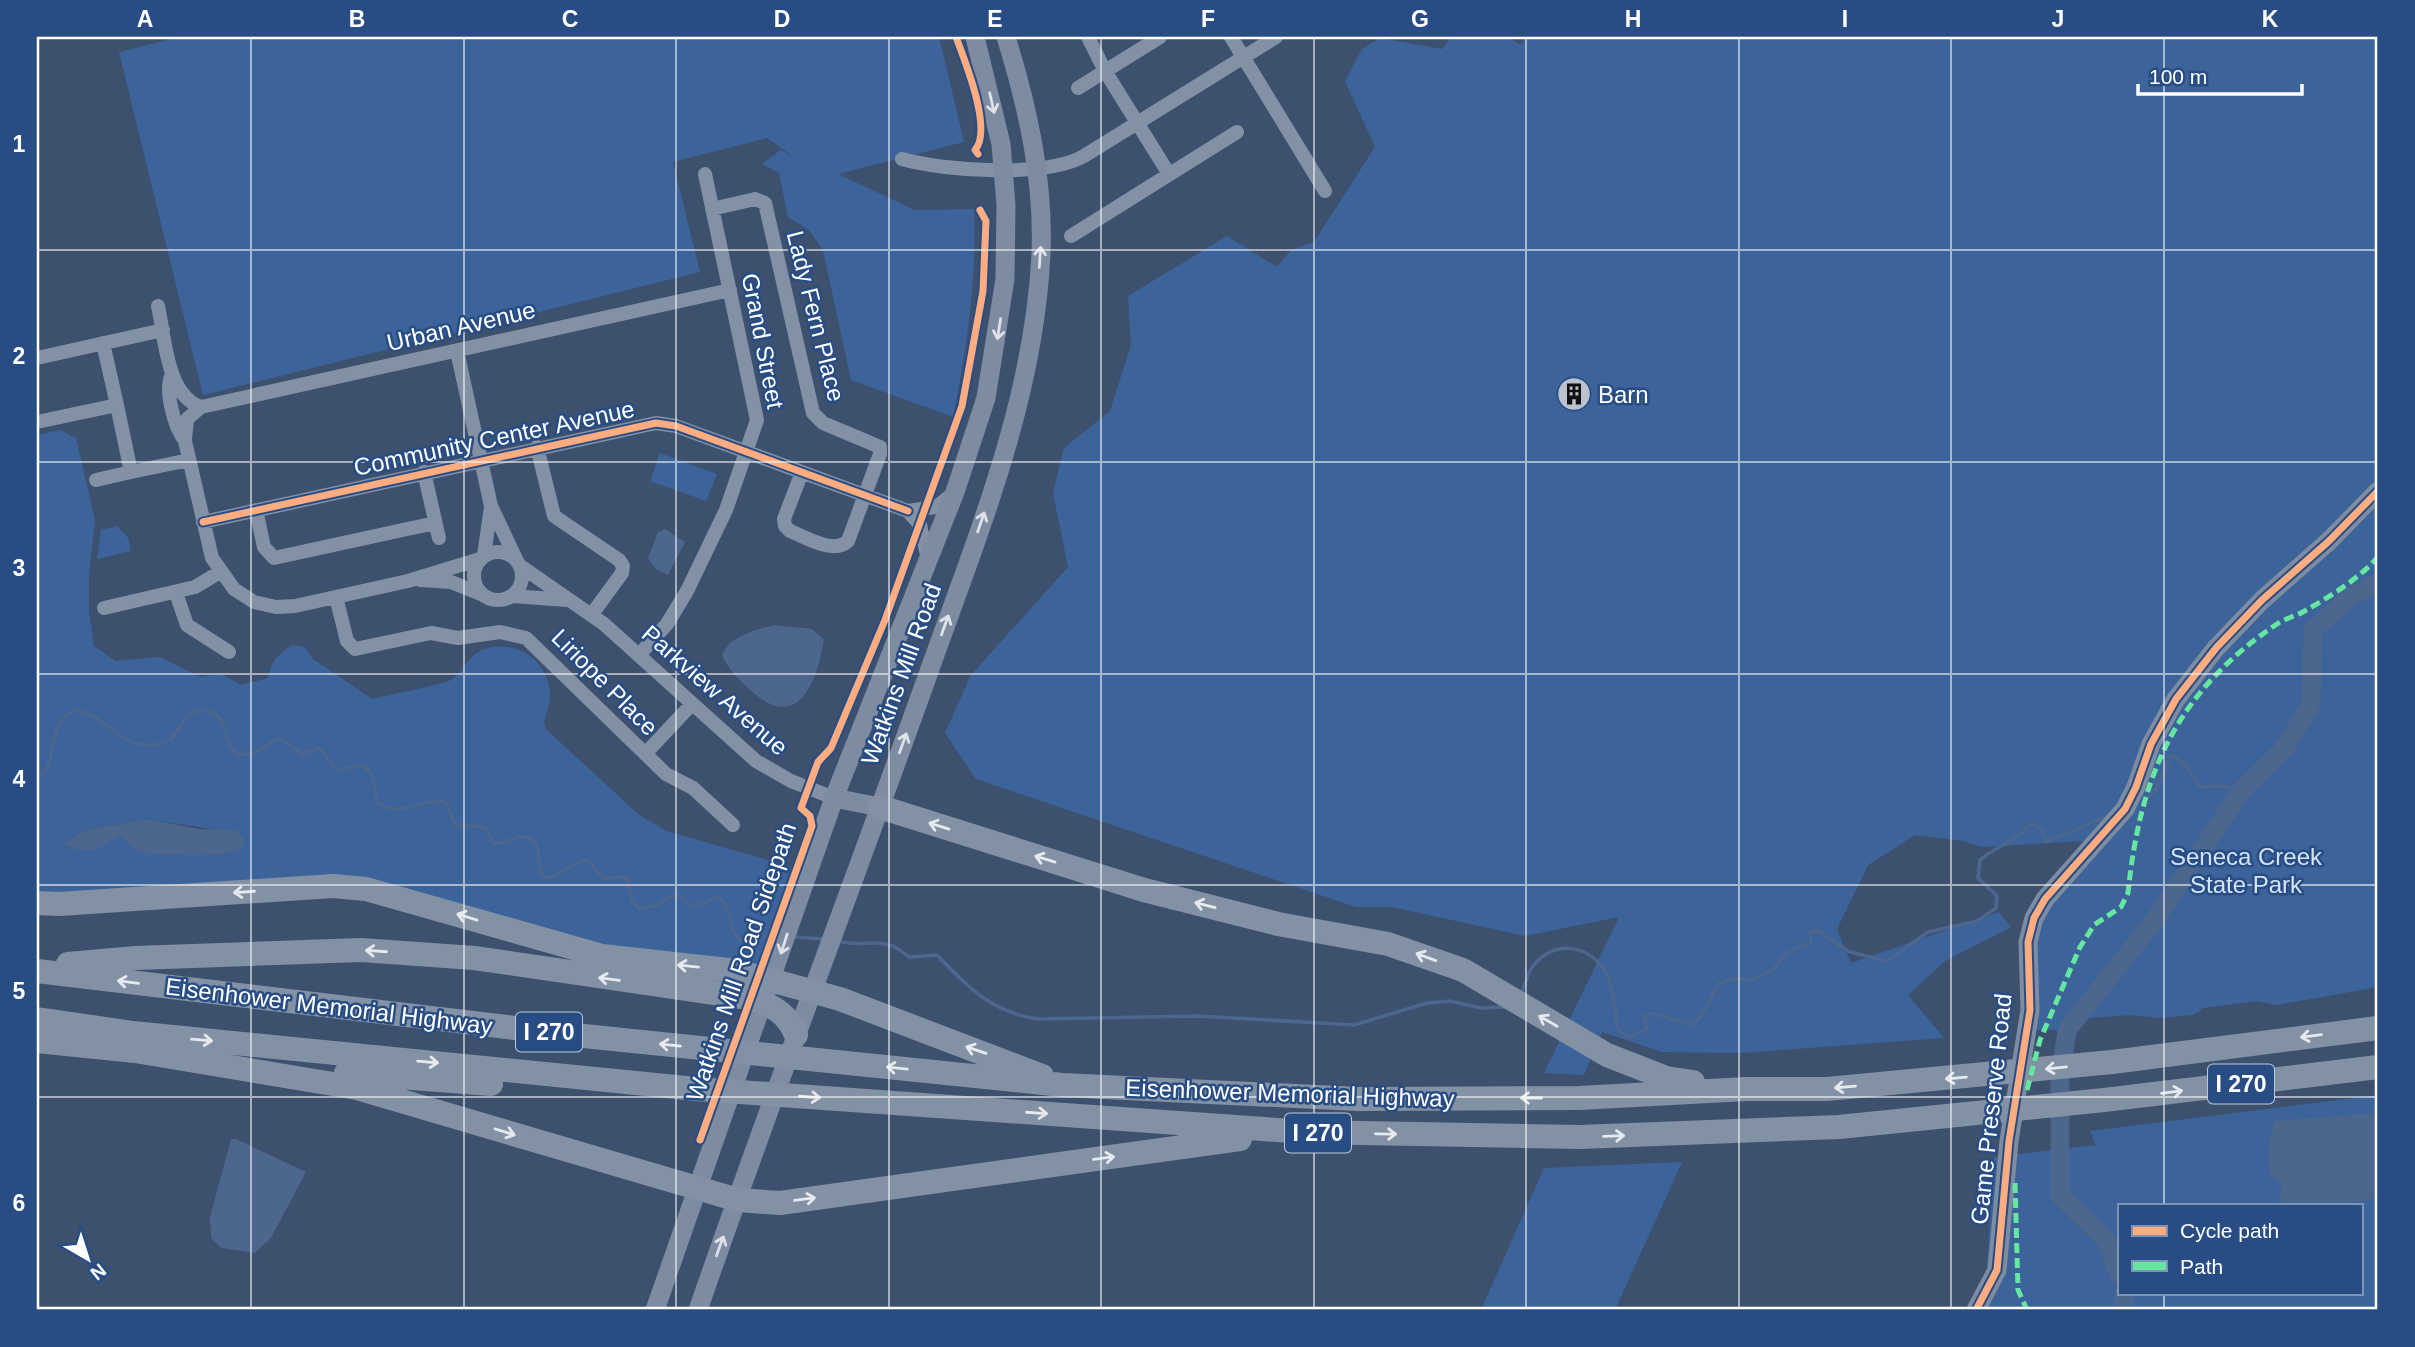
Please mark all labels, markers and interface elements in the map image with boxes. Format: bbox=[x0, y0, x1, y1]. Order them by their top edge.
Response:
text: A bbox=[137, 6, 153, 32]
text: B bbox=[349, 6, 365, 32]
text: C bbox=[562, 6, 578, 32]
text: D bbox=[774, 6, 790, 32]
text: E bbox=[987, 6, 1003, 32]
text: F bbox=[1201, 6, 1215, 32]
text: G bbox=[1411, 6, 1429, 32]
text: H bbox=[1625, 6, 1641, 32]
text: I bbox=[1842, 6, 1848, 32]
text: J bbox=[2052, 6, 2064, 32]
text: K bbox=[2262, 6, 2279, 32]
scale bar bbox=[2138, 52, 2303, 96]
text: 100 m bbox=[2149, 65, 2207, 88]
one-way arrow bbox=[985, 91, 999, 114]
text: 1 bbox=[13, 131, 26, 157]
street label: Lady Fern Place bbox=[782, 228, 850, 404]
one-way arrow bbox=[1034, 247, 1047, 269]
street label: Grand Street bbox=[737, 271, 789, 411]
street label: Urban Avenue bbox=[384, 296, 538, 356]
one-way arrow bbox=[992, 317, 1005, 340]
text: 2 bbox=[13, 343, 25, 369]
building icon: Barn bbox=[1555, 375, 1593, 413]
place label: Barn bbox=[1598, 381, 1649, 408]
street label: Community Center Avenue bbox=[351, 395, 637, 481]
one-way arrow bbox=[976, 512, 988, 534]
text: 3 bbox=[13, 555, 25, 581]
street label: Watkins Mill Road bbox=[856, 580, 946, 768]
one-way arrow bbox=[940, 614, 952, 636]
street label: Parkview Avenue bbox=[637, 620, 793, 760]
street label: Liriope Place bbox=[546, 623, 664, 741]
one-way arrow bbox=[897, 732, 910, 754]
text: 4 bbox=[13, 766, 26, 792]
street label: Watkins Mill Road Sidepath bbox=[681, 819, 801, 1105]
one-way arrow bbox=[929, 819, 951, 831]
park label: Seneca Creek State Park bbox=[2170, 843, 2323, 898]
one-way arrow bbox=[1034, 851, 1056, 864]
one-way arrow bbox=[233, 886, 256, 899]
one-way arrow bbox=[1194, 898, 1217, 911]
one-way arrow bbox=[456, 910, 478, 923]
one-way arrow bbox=[777, 932, 790, 954]
one-way arrow bbox=[365, 944, 388, 957]
one-way arrow bbox=[1415, 950, 1437, 962]
one-way arrow bbox=[678, 959, 700, 972]
street label: Eisenhower Memorial Highway bbox=[164, 973, 494, 1039]
one-way arrow bbox=[598, 973, 621, 986]
one-way arrow bbox=[117, 975, 140, 988]
text: 5 bbox=[13, 978, 26, 1004]
street label: Game Preserve Road bbox=[1965, 992, 2017, 1226]
road number: I 270 bbox=[516, 1012, 582, 1051]
one-way arrow bbox=[1538, 1014, 1559, 1027]
one-way arrow bbox=[2300, 1030, 2322, 1043]
one-way arrow bbox=[190, 1034, 212, 1047]
one-way arrow bbox=[659, 1038, 682, 1051]
one-way arrow bbox=[966, 1043, 988, 1055]
one-way arrow bbox=[416, 1056, 439, 1069]
one-way arrow bbox=[886, 1061, 908, 1074]
one-way arrow bbox=[2045, 1062, 2068, 1075]
road number: I 270 bbox=[2208, 1064, 2274, 1104]
one-way arrow bbox=[1945, 1072, 1968, 1085]
street label: Eisenhower Memorial Highway bbox=[1125, 1074, 1455, 1112]
one-way arrow bbox=[1834, 1081, 1857, 1094]
one-way arrow bbox=[2160, 1085, 2183, 1098]
one-way arrow bbox=[798, 1091, 821, 1104]
one-way arrow bbox=[1520, 1091, 1543, 1105]
one-way arrow bbox=[1025, 1107, 1048, 1120]
road number: I 270 bbox=[1285, 1114, 1351, 1152]
one-way arrow bbox=[494, 1126, 516, 1139]
one-way arrow bbox=[1375, 1127, 1398, 1141]
one-way arrow bbox=[1602, 1129, 1625, 1142]
one-way arrow bbox=[1092, 1151, 1114, 1164]
text: 6 bbox=[13, 1190, 25, 1216]
one-way arrow bbox=[794, 1192, 816, 1205]
legend bbox=[2118, 1204, 2362, 1294]
text: Cycle path bbox=[2180, 1219, 2279, 1242]
north arrow bbox=[52, 1224, 122, 1294]
one-way arrow bbox=[715, 1235, 728, 1257]
text: Path bbox=[2180, 1255, 2223, 1278]
text: N bbox=[86, 1259, 110, 1284]

